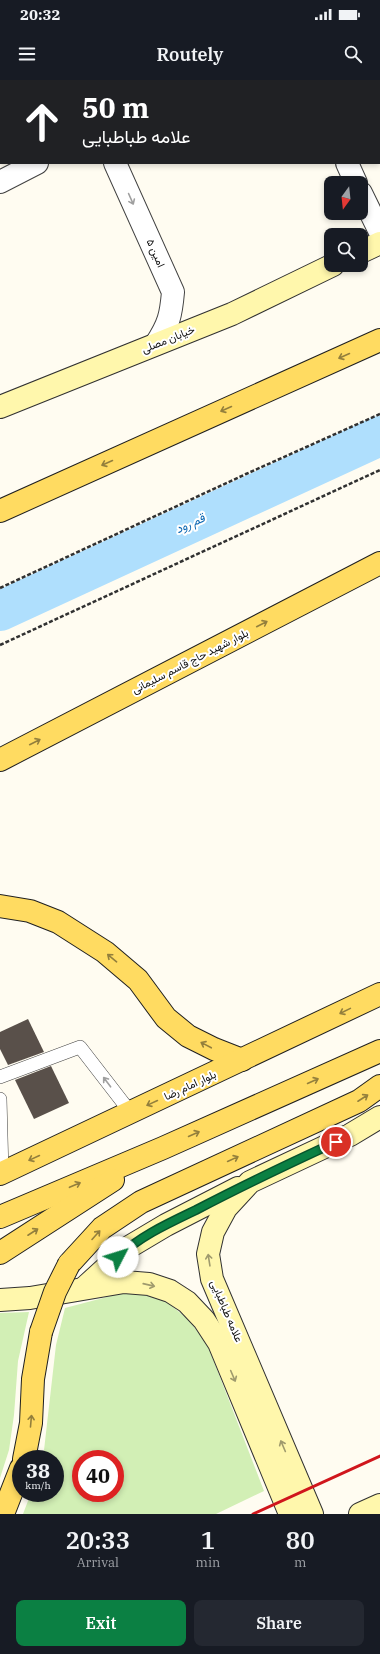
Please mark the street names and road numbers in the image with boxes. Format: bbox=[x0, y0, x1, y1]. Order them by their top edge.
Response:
street label: امین ۵ bbox=[144, 237, 168, 269]
street label: خیابان مصلی bbox=[139, 322, 197, 356]
street label: بلوار شهید حاج قاسم سلیمانی bbox=[129, 625, 251, 697]
street label: بلوار امام رضا bbox=[162, 1067, 219, 1104]
street label: علامه طباطبایی bbox=[208, 1278, 246, 1344]

